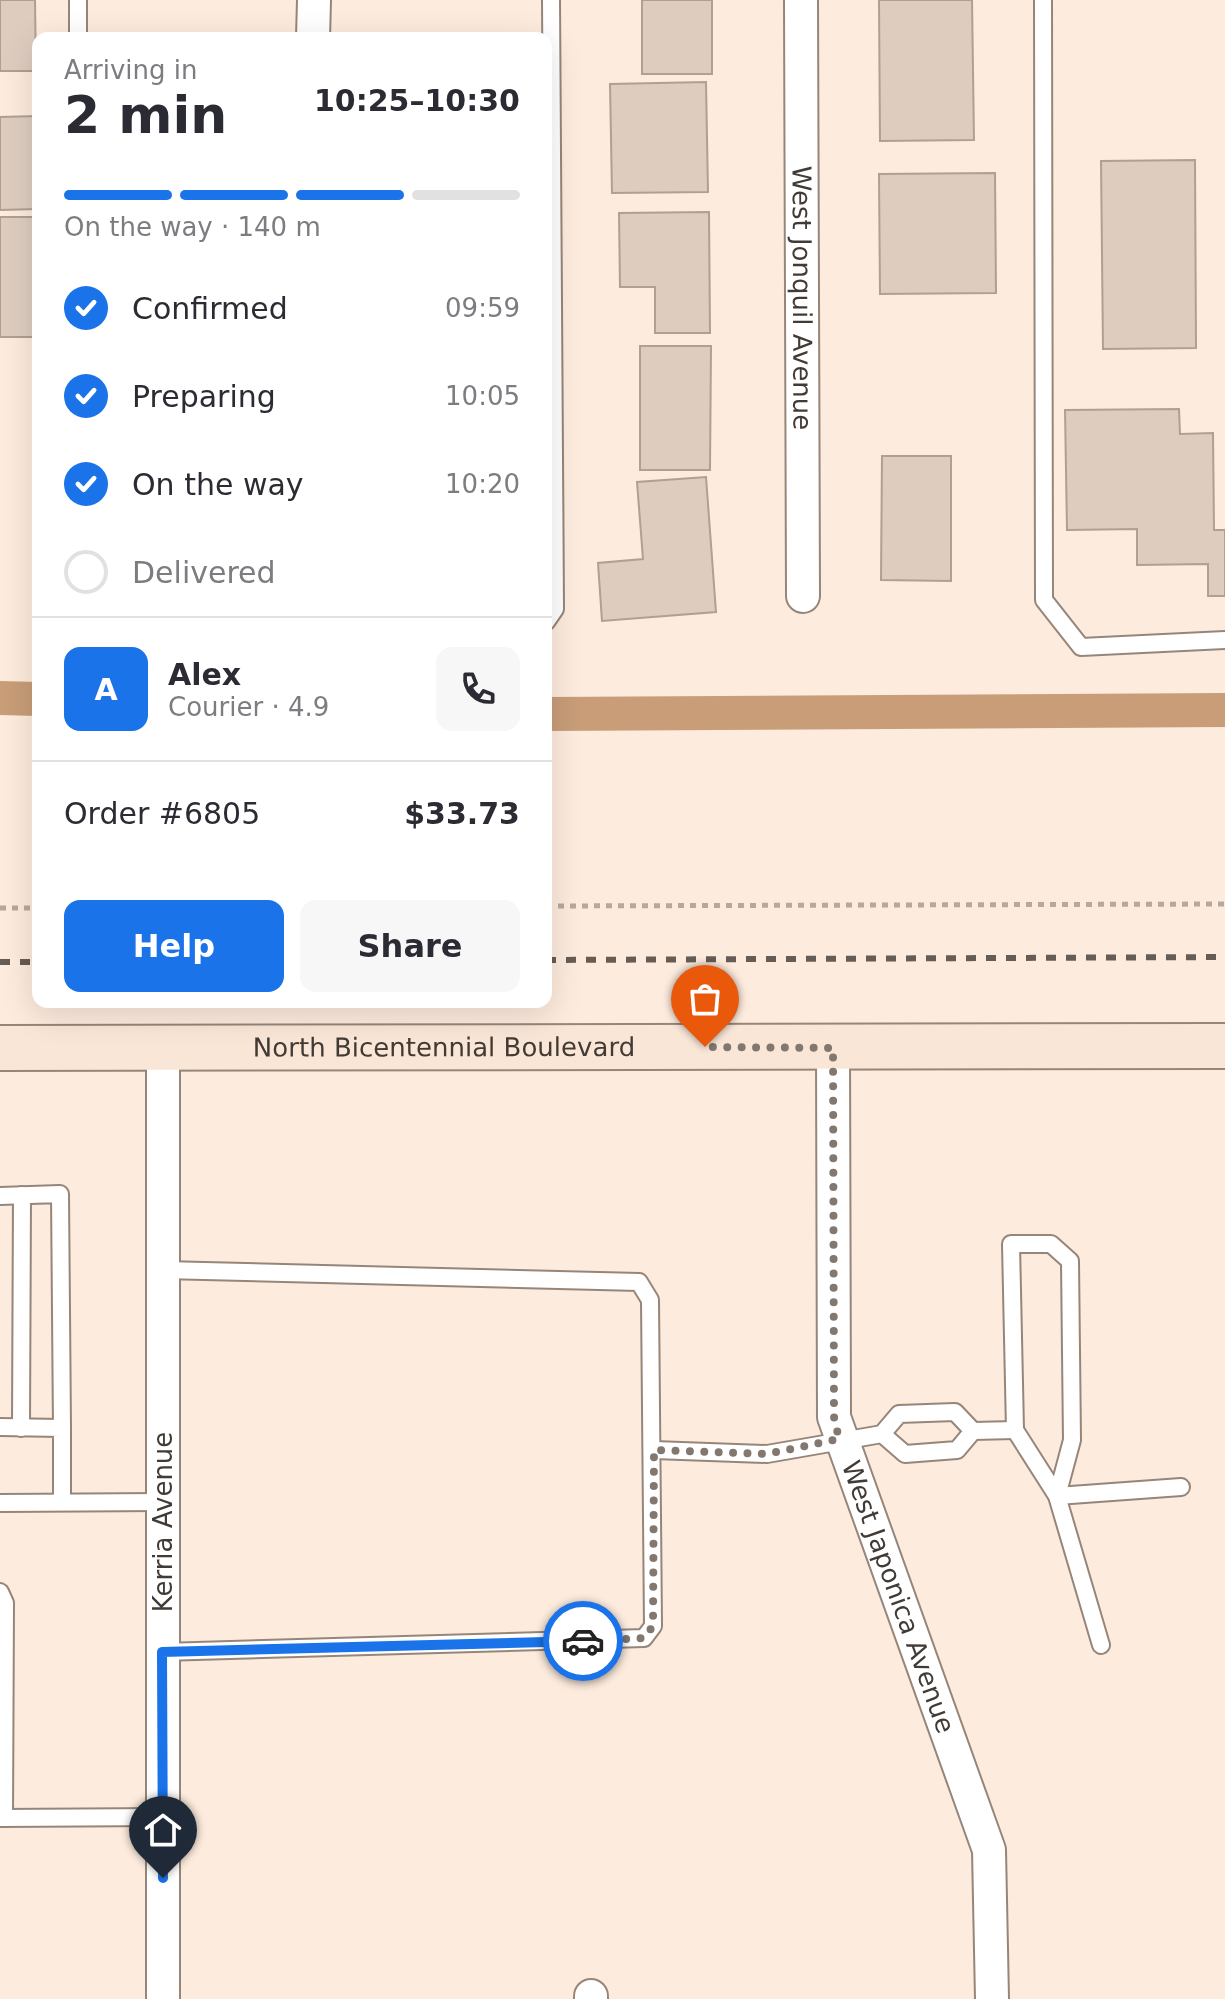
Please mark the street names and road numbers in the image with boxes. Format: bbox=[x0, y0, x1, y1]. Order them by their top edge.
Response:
street label: West Jonquil Avenue bbox=[787, 166, 817, 430]
street label: North Bicentennial Boulevard bbox=[253, 1032, 635, 1063]
street label: Kerria Avenue bbox=[148, 1432, 178, 1612]
street label: West Japonica Avenue bbox=[836, 1457, 961, 1737]

